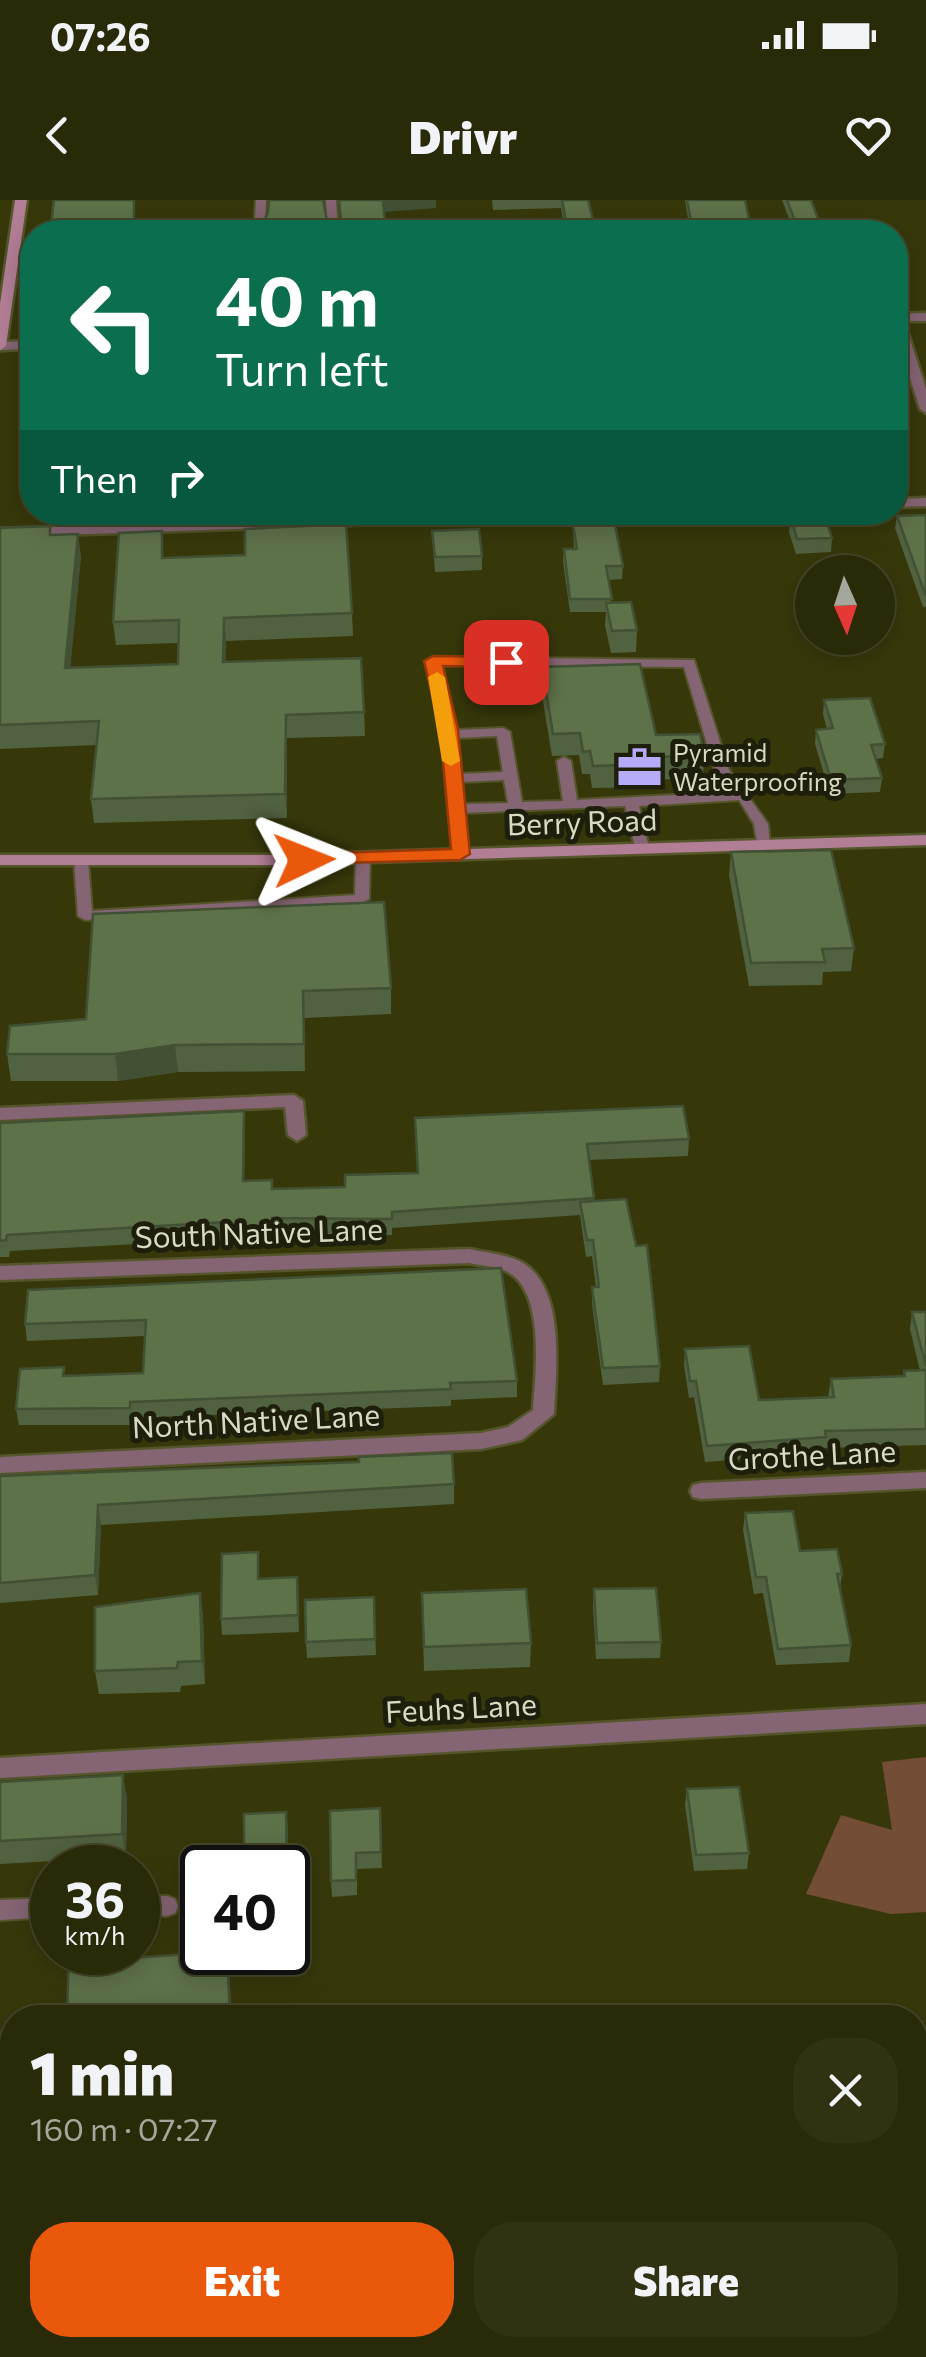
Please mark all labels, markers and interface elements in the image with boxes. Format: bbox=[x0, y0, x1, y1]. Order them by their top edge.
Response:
text: 07:26 bbox=[50, 12, 151, 59]
icon: back bbox=[30, 108, 85, 163]
text: Drivr bbox=[409, 108, 518, 163]
icon: heart bbox=[841, 108, 896, 163]
text: 40 m bbox=[215, 255, 379, 340]
icon: left bbox=[50, 260, 180, 390]
text: Turn left bbox=[215, 340, 389, 395]
icon: right bbox=[158, 450, 213, 505]
text: Then bbox=[50, 454, 138, 501]
north arrow bbox=[795, 555, 895, 655]
map controls bbox=[795, 555, 895, 655]
pin bbox=[464, 620, 549, 705]
icon: arrive bbox=[479, 635, 534, 690]
place label: Pyramid Waterproofing bbox=[673, 737, 842, 796]
office icon: Pyramid Waterproofing bbox=[616, 743, 664, 791]
street label: Berry Road bbox=[506, 799, 658, 842]
position arrow bbox=[252, 808, 356, 912]
street label: South Native Lane bbox=[134, 1209, 384, 1254]
street label: North Native Lane bbox=[131, 1395, 381, 1444]
street label: Grothe Lane bbox=[727, 1431, 897, 1476]
street label: Feuhs Lane bbox=[384, 1684, 538, 1729]
speed limit sign: 40 bbox=[180, 1845, 310, 1975]
text: 36 bbox=[65, 1867, 125, 1928]
text: km/h bbox=[65, 1920, 125, 1950]
text: 1 min bbox=[30, 2034, 174, 2107]
button: close bbox=[793, 2038, 898, 2143]
text: 160 m · 07:27 bbox=[30, 2108, 218, 2148]
button: Exit bbox=[30, 2222, 454, 2337]
button: Share bbox=[474, 2222, 898, 2337]

